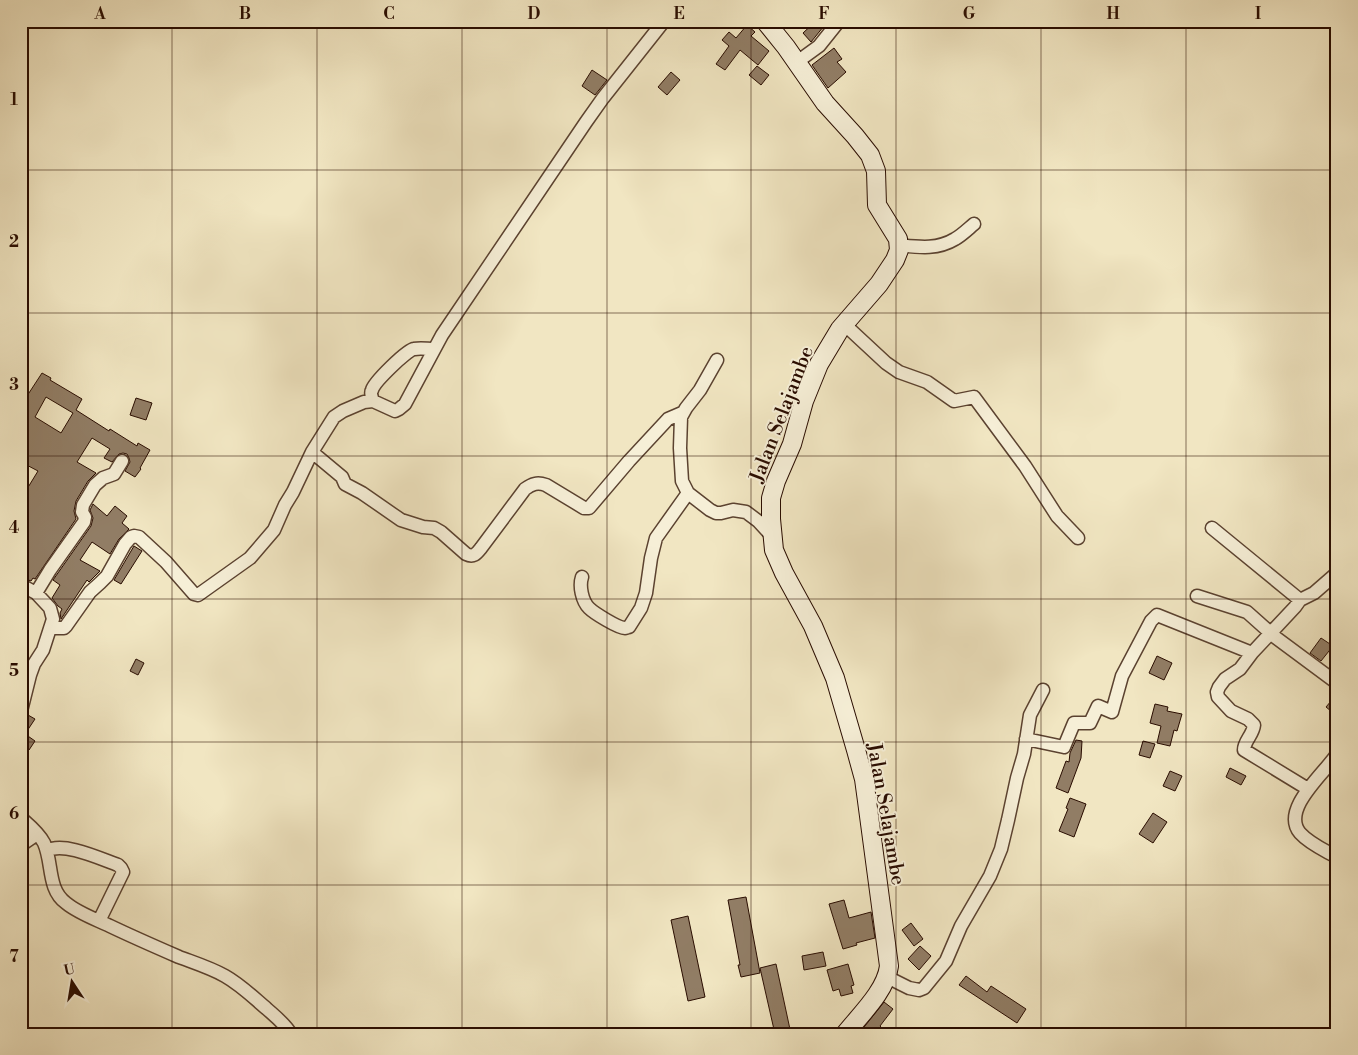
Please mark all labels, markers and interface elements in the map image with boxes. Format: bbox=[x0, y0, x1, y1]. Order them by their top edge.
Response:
text: A bbox=[93, 4, 106, 24]
text: B bbox=[239, 4, 251, 24]
text: C bbox=[383, 4, 395, 24]
text: D bbox=[528, 4, 541, 24]
text: E bbox=[673, 4, 685, 24]
text: F bbox=[818, 4, 830, 24]
text: G bbox=[963, 4, 976, 24]
text: H bbox=[1106, 4, 1120, 24]
text: I bbox=[1255, 4, 1261, 24]
text: 1 bbox=[10, 90, 18, 110]
text: 2 bbox=[9, 232, 19, 252]
street label: Jalan Selajambe bbox=[745, 343, 820, 487]
text: 3 bbox=[9, 375, 19, 395]
text: 4 bbox=[9, 518, 20, 538]
text: 5 bbox=[9, 661, 19, 681]
street label: Jalan Selajambe bbox=[861, 740, 910, 887]
text: 6 bbox=[9, 804, 19, 824]
text: 7 bbox=[9, 947, 19, 967]
north arrow bbox=[48, 958, 98, 1008]
text: U bbox=[62, 960, 77, 980]

